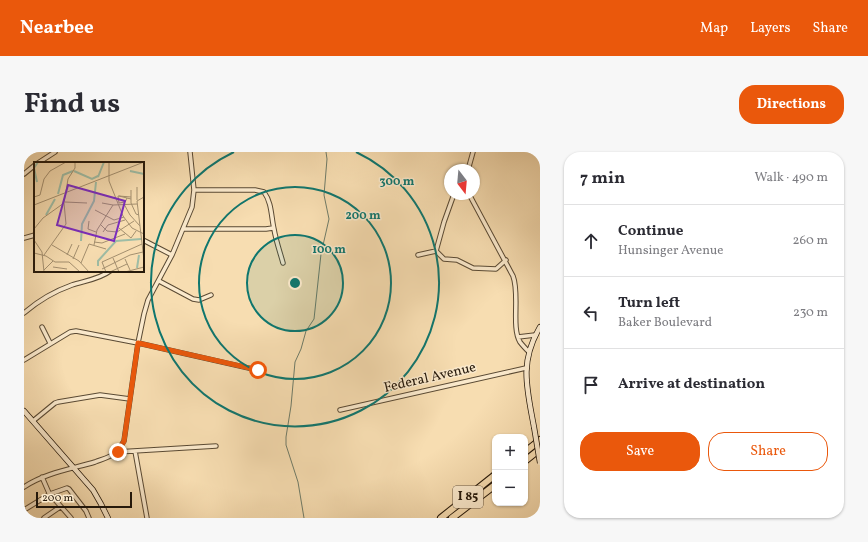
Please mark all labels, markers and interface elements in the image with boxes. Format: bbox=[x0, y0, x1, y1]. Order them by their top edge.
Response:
text: Nearbee bbox=[20, 15, 94, 41]
text: Map bbox=[700, 19, 728, 38]
text: Layers bbox=[750, 19, 790, 38]
text: Share bbox=[812, 19, 848, 38]
text: Find us bbox=[24, 85, 120, 124]
button: Directions bbox=[739, 85, 844, 124]
inset map bbox=[34, 162, 144, 272]
north arrow bbox=[444, 164, 480, 200]
text: 7 min bbox=[580, 167, 625, 190]
text: Walk · 490 m bbox=[754, 169, 828, 187]
text: 300 m bbox=[380, 174, 415, 190]
text: 200 m bbox=[345, 208, 381, 224]
text: Continue bbox=[618, 221, 683, 242]
icon: ahead bbox=[580, 230, 602, 252]
text: 260 m bbox=[793, 232, 828, 250]
text: 100 m bbox=[312, 242, 346, 258]
text: Hunsinger Avenue bbox=[618, 242, 724, 260]
centre of rings bbox=[288, 276, 302, 290]
text: Turn left bbox=[618, 293, 680, 314]
icon: left bbox=[580, 302, 602, 324]
text: 230 m bbox=[793, 304, 828, 322]
text: Baker Boulevard bbox=[618, 314, 712, 332]
street label: Federal Avenue bbox=[382, 358, 478, 398]
route start bbox=[249, 361, 267, 379]
icon: arrive bbox=[580, 374, 602, 396]
text: Arrive at destination bbox=[618, 374, 765, 395]
button: Save bbox=[580, 432, 700, 471]
button: Share bbox=[708, 432, 828, 471]
map controls bbox=[492, 434, 528, 506]
button: + bbox=[492, 434, 528, 470]
route end bbox=[109, 443, 127, 461]
button: − bbox=[492, 470, 528, 506]
road number: I 85 bbox=[453, 486, 483, 508]
scale bar bbox=[36, 490, 132, 509]
text: 200 m bbox=[42, 491, 73, 506]

